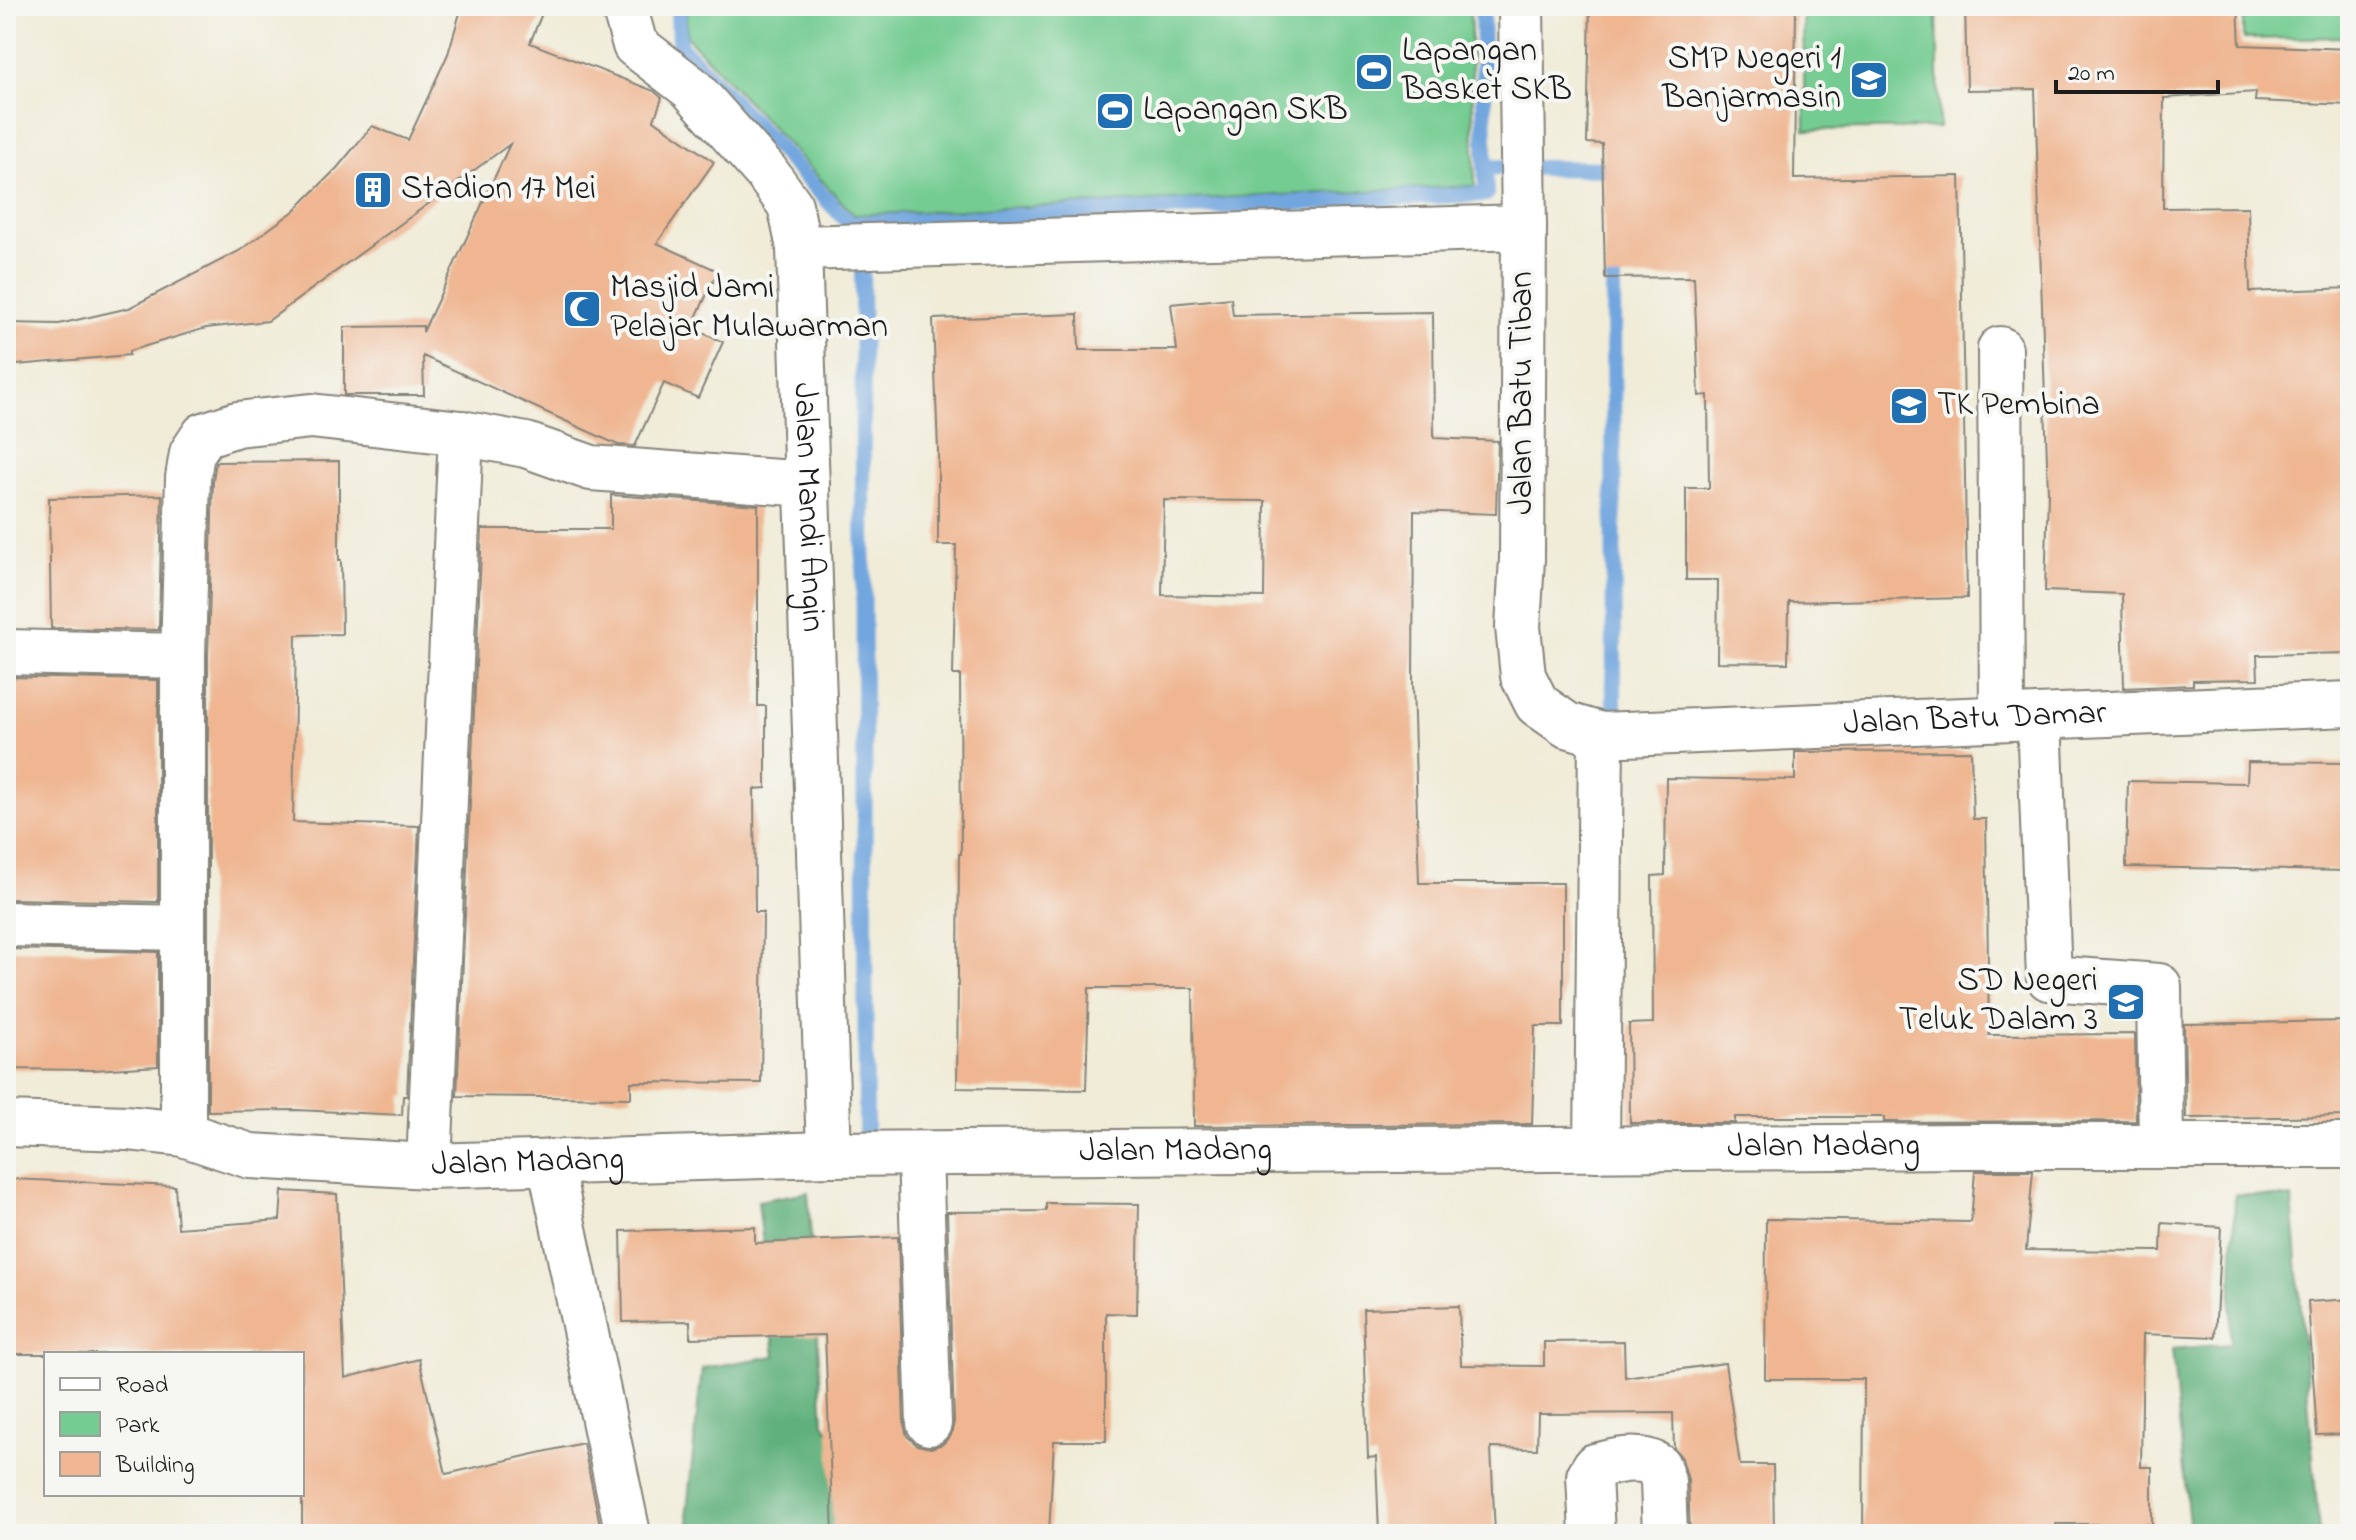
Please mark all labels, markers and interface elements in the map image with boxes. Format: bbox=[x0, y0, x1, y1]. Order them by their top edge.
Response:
place label: Lapangan Basket SKB bbox=[1401, 27, 1572, 116]
place label: SMP Negeri 1 Banjarmasin bbox=[1661, 35, 1841, 124]
scale bar bbox=[2056, 44, 2218, 94]
sports icon: Lapangan Basket SKB bbox=[1353, 51, 1395, 93]
text: 20 m bbox=[2068, 57, 2115, 92]
school or university icon: SMP Negeri 1 Banjarmasin bbox=[1848, 59, 1890, 101]
place label: Lapangan SKB bbox=[1143, 86, 1348, 136]
sports icon: Lapangan SKB bbox=[1094, 90, 1136, 132]
place label: Stadion 17 Mei bbox=[401, 165, 596, 215]
building icon: Stadion 17 Mei bbox=[352, 169, 394, 211]
place label: Masjid Jami Pelajar Mulawarman bbox=[610, 264, 888, 353]
street label: Jalan Batu Tiban bbox=[1498, 271, 1548, 515]
mosque icon: Masjid Jami Pelajar Mulawarman bbox=[561, 288, 603, 330]
place label: TK Pembina bbox=[1937, 381, 2100, 431]
street label: Jalan Mandi Angin bbox=[778, 382, 837, 633]
school or university icon: TK Pembina bbox=[1888, 385, 1930, 427]
street label: Jalan Batu Damar bbox=[1842, 689, 2108, 750]
place label: SD Negeri Teluk Dalam 3 bbox=[1899, 957, 2098, 1046]
school or university icon: SD Negeri Teluk Dalam 3 bbox=[2105, 981, 2147, 1023]
street label: Jalan Madang bbox=[1727, 1121, 1920, 1173]
street label: Jalan Madang bbox=[1079, 1126, 1272, 1177]
street label: Jalan Madang bbox=[431, 1135, 625, 1191]
legend bbox=[44, 1352, 304, 1496]
text: Road bbox=[116, 1369, 169, 1404]
text: Park bbox=[116, 1409, 160, 1444]
text: Building bbox=[115, 1449, 195, 1484]

